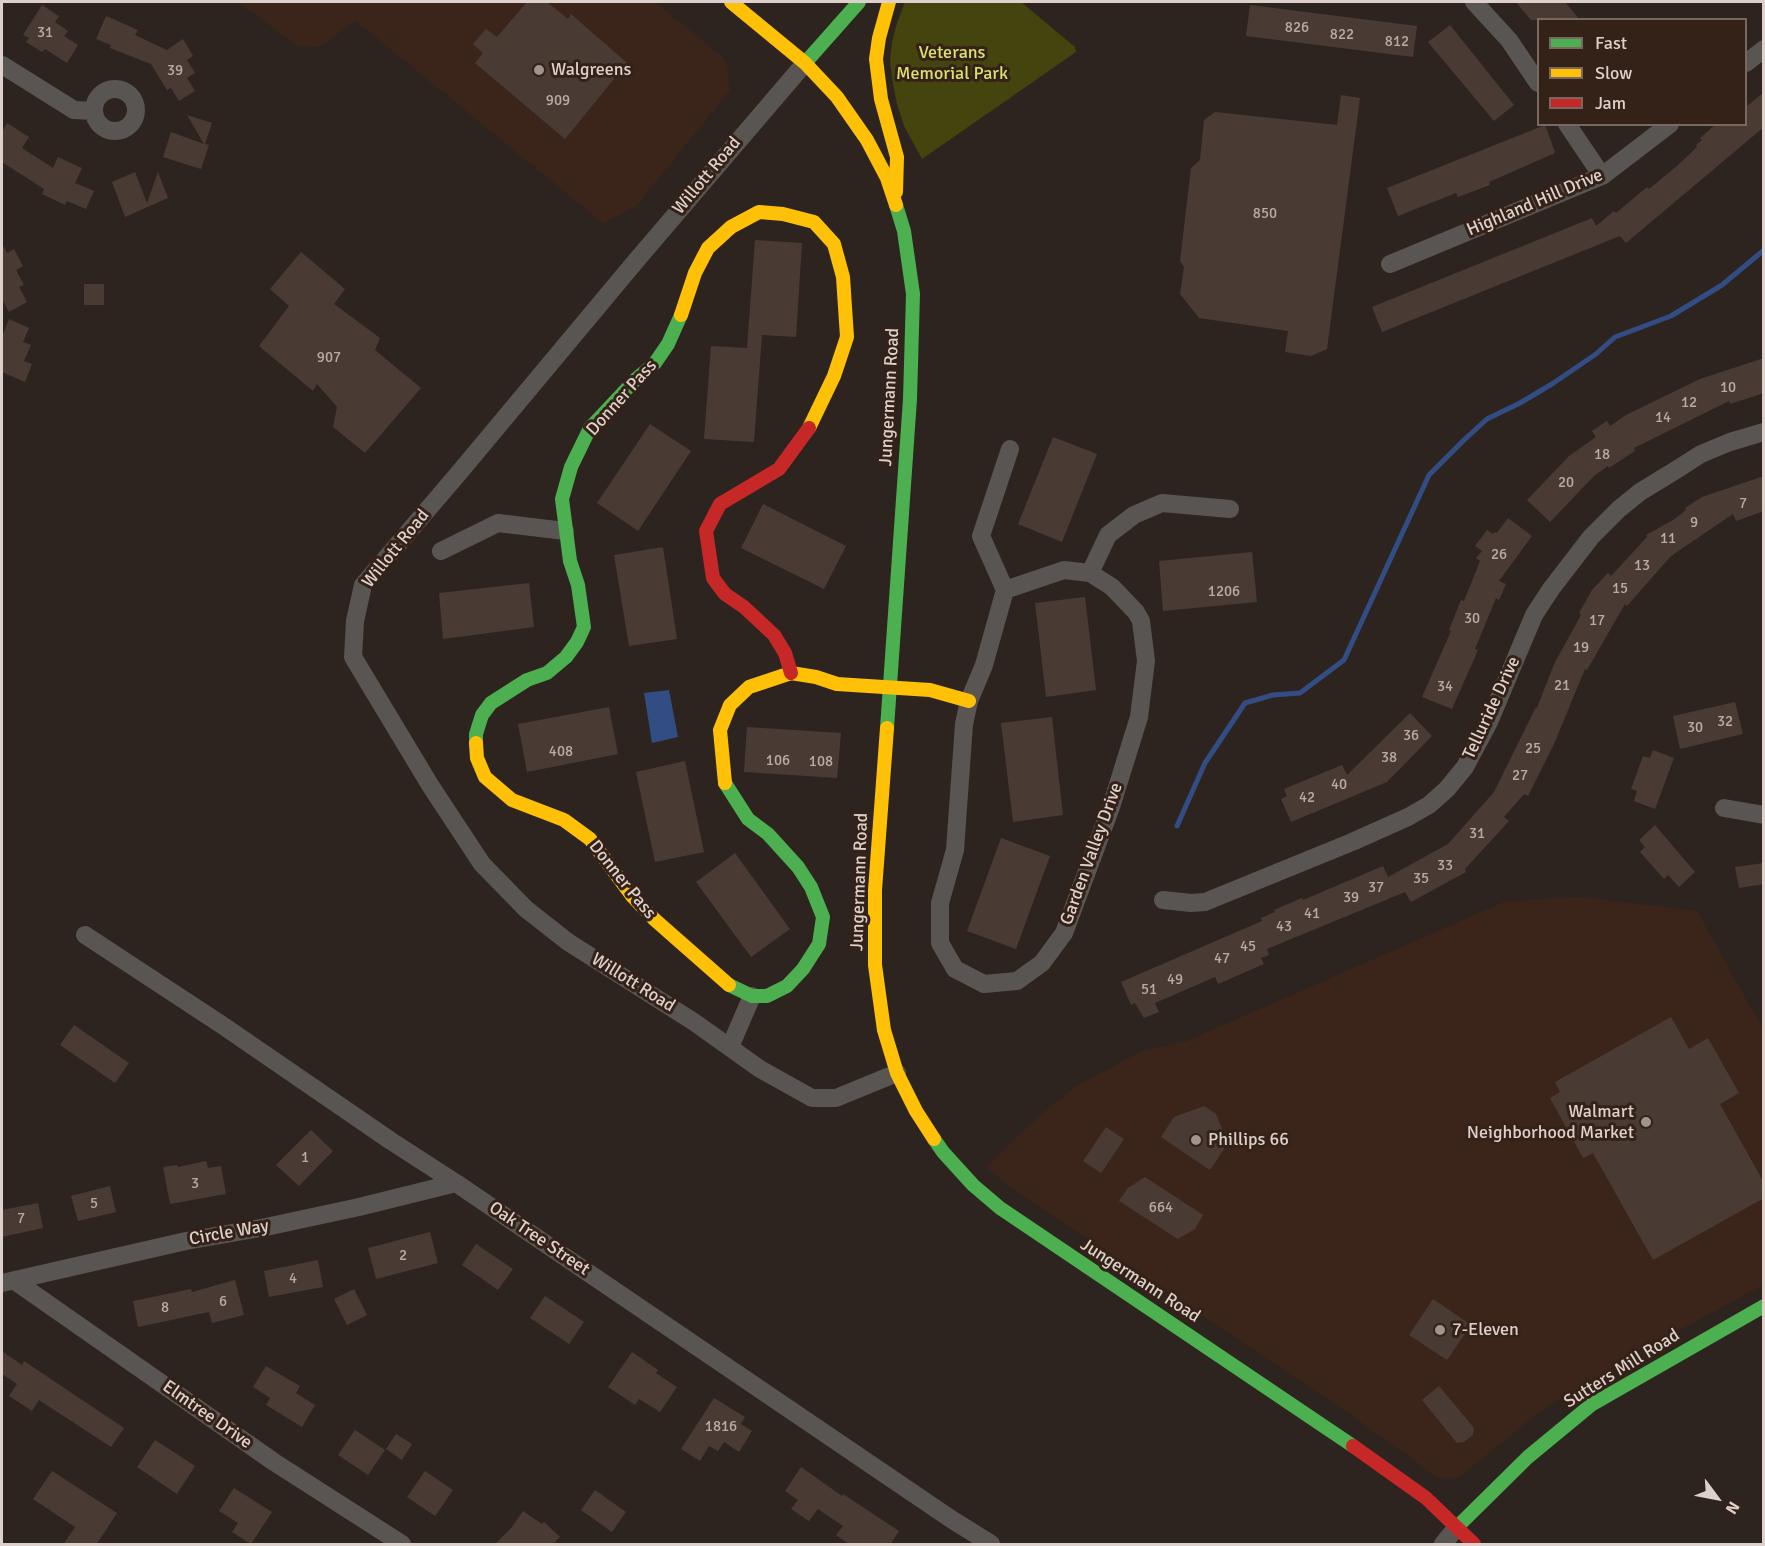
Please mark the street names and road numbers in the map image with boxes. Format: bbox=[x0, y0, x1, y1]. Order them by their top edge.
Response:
street label: Willott Road bbox=[668, 133, 746, 219]
street label: Highland Hill Drive bbox=[1464, 165, 1606, 241]
street label: Jungermann Road bbox=[876, 327, 904, 467]
street label: Donner Pass bbox=[582, 355, 662, 441]
street label: Willott Road bbox=[358, 505, 434, 593]
street label: Telluride Drive bbox=[1459, 653, 1525, 763]
street label: Garden Valley Drive bbox=[1056, 780, 1128, 928]
street label: Jungermann Road bbox=[847, 812, 873, 952]
street label: Donner Pass bbox=[584, 836, 660, 924]
street label: Willott Road bbox=[587, 949, 679, 1017]
street label: Oak Tree Street bbox=[485, 1197, 593, 1281]
street label: Circle Way bbox=[187, 1215, 271, 1251]
street label: Jungermann Road bbox=[1076, 1234, 1204, 1328]
street label: Sutters Mill Road bbox=[1560, 1325, 1684, 1413]
street label: Elmtree Drive bbox=[158, 1376, 256, 1454]

